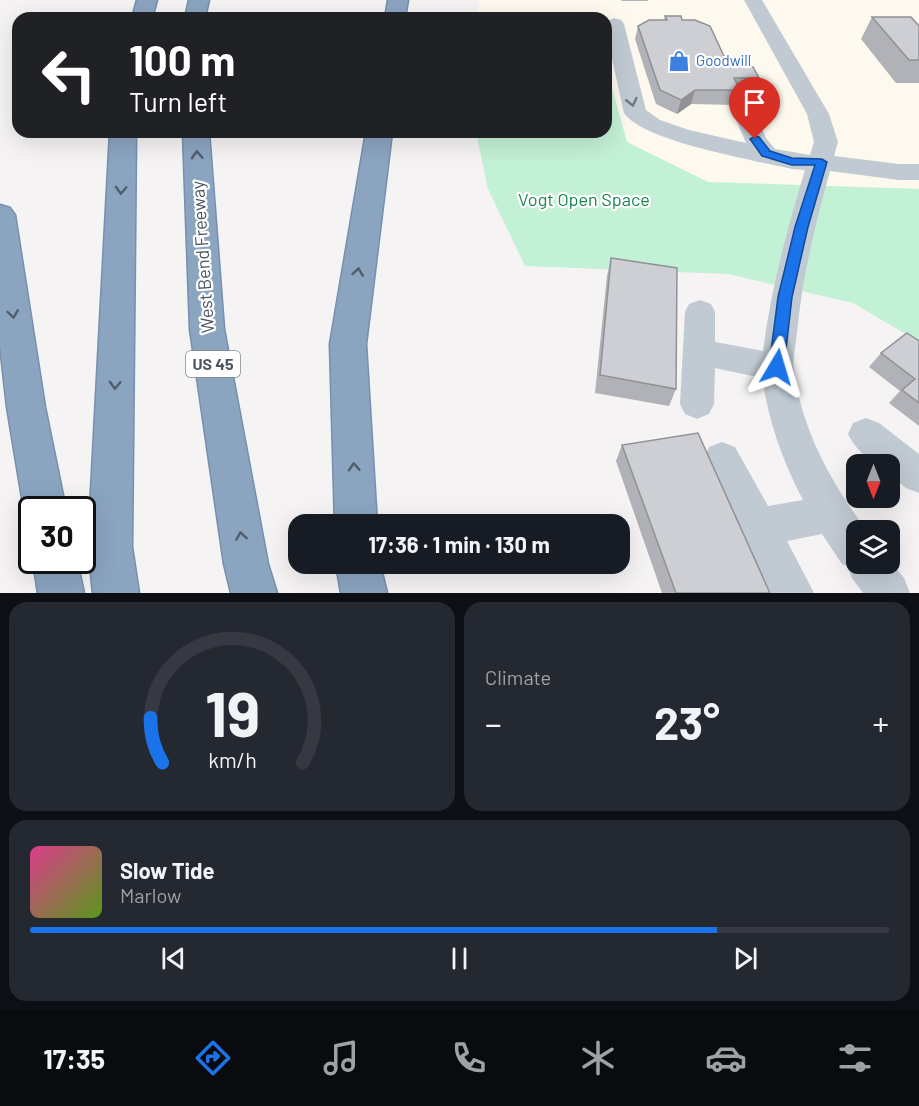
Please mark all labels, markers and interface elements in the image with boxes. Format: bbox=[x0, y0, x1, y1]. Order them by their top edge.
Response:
text: 100 m bbox=[129, 34, 235, 84]
icon: left bbox=[30, 36, 108, 114]
shop icon: Goodwill bbox=[667, 49, 691, 73]
place label: Goodwill bbox=[696, 51, 751, 69]
pin bbox=[729, 77, 780, 139]
text: Turn left bbox=[129, 85, 227, 117]
icon: arrive bbox=[738, 86, 771, 119]
one-way arrow bbox=[625, 97, 638, 107]
one-way arrow bbox=[191, 151, 204, 160]
street label: West Bend Freeway bbox=[186, 180, 218, 334]
one-way arrow bbox=[115, 186, 127, 195]
park label: Vogt Open Space bbox=[518, 188, 650, 210]
one-way arrow bbox=[352, 268, 364, 277]
one-way arrow bbox=[7, 310, 19, 319]
position arrow bbox=[745, 335, 809, 399]
road number: US 45 bbox=[186, 351, 240, 377]
one-way arrow bbox=[108, 381, 121, 390]
north arrow bbox=[846, 454, 900, 508]
map controls bbox=[846, 454, 900, 574]
one-way arrow bbox=[347, 462, 360, 471]
speed limit sign: 30 bbox=[18, 496, 96, 574]
button: layers bbox=[846, 520, 900, 574]
one-way arrow bbox=[235, 531, 248, 541]
text: 17:36 · 1 min · 130 m bbox=[368, 531, 550, 557]
text: Climate bbox=[485, 665, 551, 689]
text: 19 bbox=[204, 675, 260, 749]
text: 23° bbox=[654, 695, 720, 749]
text: − bbox=[485, 703, 502, 743]
text: + bbox=[872, 703, 889, 743]
text: km/h bbox=[208, 748, 256, 773]
text: Slow Tide bbox=[120, 857, 215, 883]
text: Marlow bbox=[120, 883, 181, 907]
icon: previous bbox=[157, 942, 190, 975]
icon: pause bbox=[443, 942, 476, 975]
icon: next bbox=[729, 942, 762, 975]
icon: directions bbox=[192, 1037, 234, 1079]
icon: music bbox=[320, 1037, 362, 1079]
icon: phone bbox=[448, 1037, 490, 1079]
icon: climate bbox=[577, 1037, 619, 1079]
icon: car bbox=[705, 1037, 747, 1079]
icon: filters bbox=[834, 1037, 876, 1079]
text: 17:35 bbox=[43, 1042, 105, 1074]

